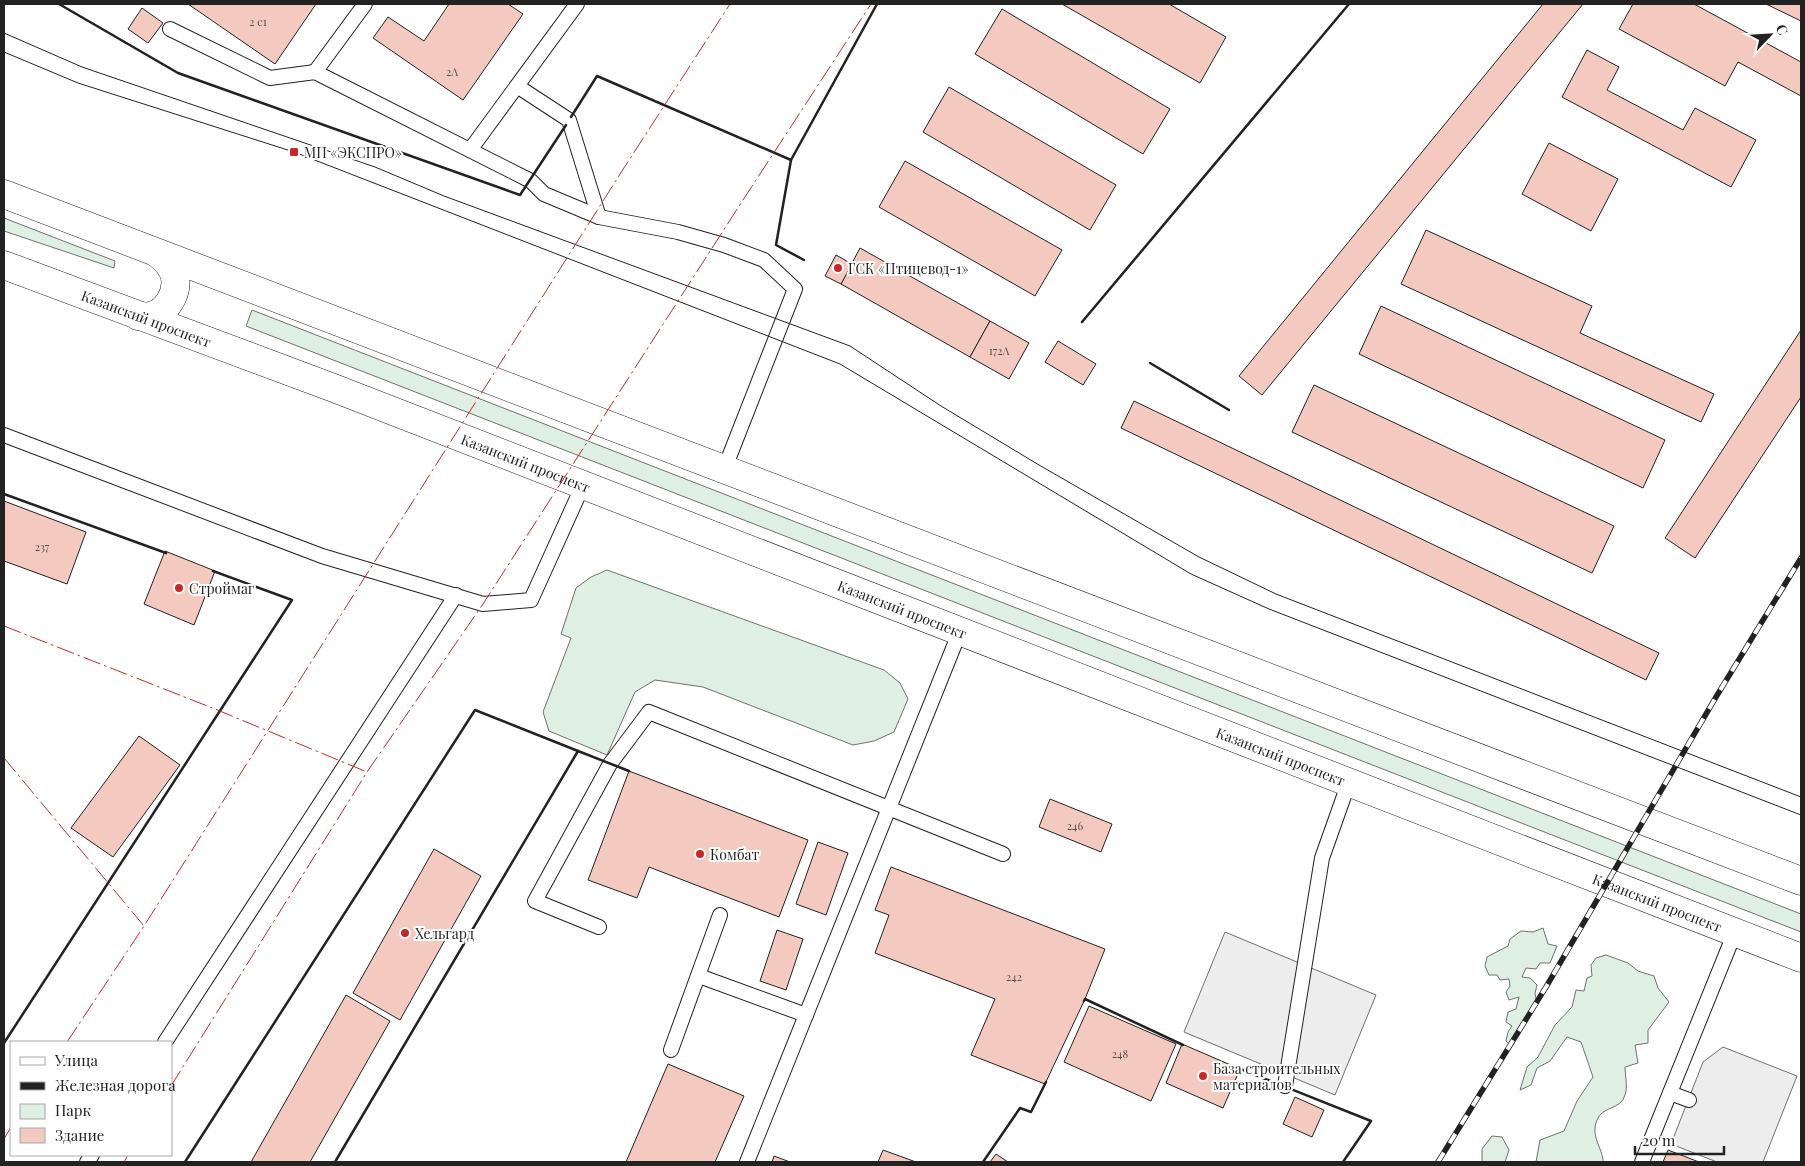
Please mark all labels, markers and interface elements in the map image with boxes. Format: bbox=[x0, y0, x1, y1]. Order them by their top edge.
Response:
north arrow bbox=[1745, 10, 1795, 60]
house number: 2 с1 bbox=[249, 14, 267, 29]
text: С bbox=[1772, 21, 1793, 38]
house number: 2А bbox=[446, 64, 458, 79]
place label: МП «ЭКСПРО» bbox=[304, 143, 402, 162]
marker: МП «ЭКСПРО» bbox=[288, 146, 300, 158]
place label: ГСК «Птицевод-1» bbox=[848, 259, 968, 278]
marker: ГСК «Птицевод-1» bbox=[832, 262, 844, 274]
street label: Казанский проспект bbox=[79, 285, 214, 351]
house number: 172А bbox=[989, 343, 1009, 358]
street label: Казанский проспект bbox=[458, 429, 593, 496]
house number: 237 bbox=[35, 539, 50, 554]
street label: Казанский проспект bbox=[835, 575, 970, 643]
place label: Строймаг bbox=[189, 579, 255, 598]
marker: Строймаг bbox=[173, 582, 185, 594]
street label: Казанский проспект bbox=[1214, 722, 1348, 790]
house number: 246 bbox=[1067, 818, 1084, 833]
place label: Комбат bbox=[710, 845, 760, 864]
marker: Комбат bbox=[694, 848, 706, 860]
street label: Казанский проспект bbox=[1590, 869, 1725, 936]
place label: Хельгард bbox=[415, 924, 475, 943]
marker: Хельгард bbox=[399, 927, 411, 939]
house number: 242 bbox=[1006, 969, 1022, 984]
legend bbox=[10, 1041, 172, 1156]
house number: 248 bbox=[1112, 1046, 1128, 1061]
text: Улица bbox=[54, 1050, 98, 1070]
place label: База строительных материалов bbox=[1213, 1059, 1341, 1094]
marker: База строительных материалов bbox=[1197, 1070, 1209, 1082]
text: Железная дорога bbox=[55, 1075, 176, 1095]
text: Парк bbox=[55, 1100, 91, 1120]
scale bar bbox=[1635, 1124, 1724, 1156]
text: Здание bbox=[55, 1125, 104, 1145]
text: 20 m bbox=[1642, 1130, 1676, 1150]

